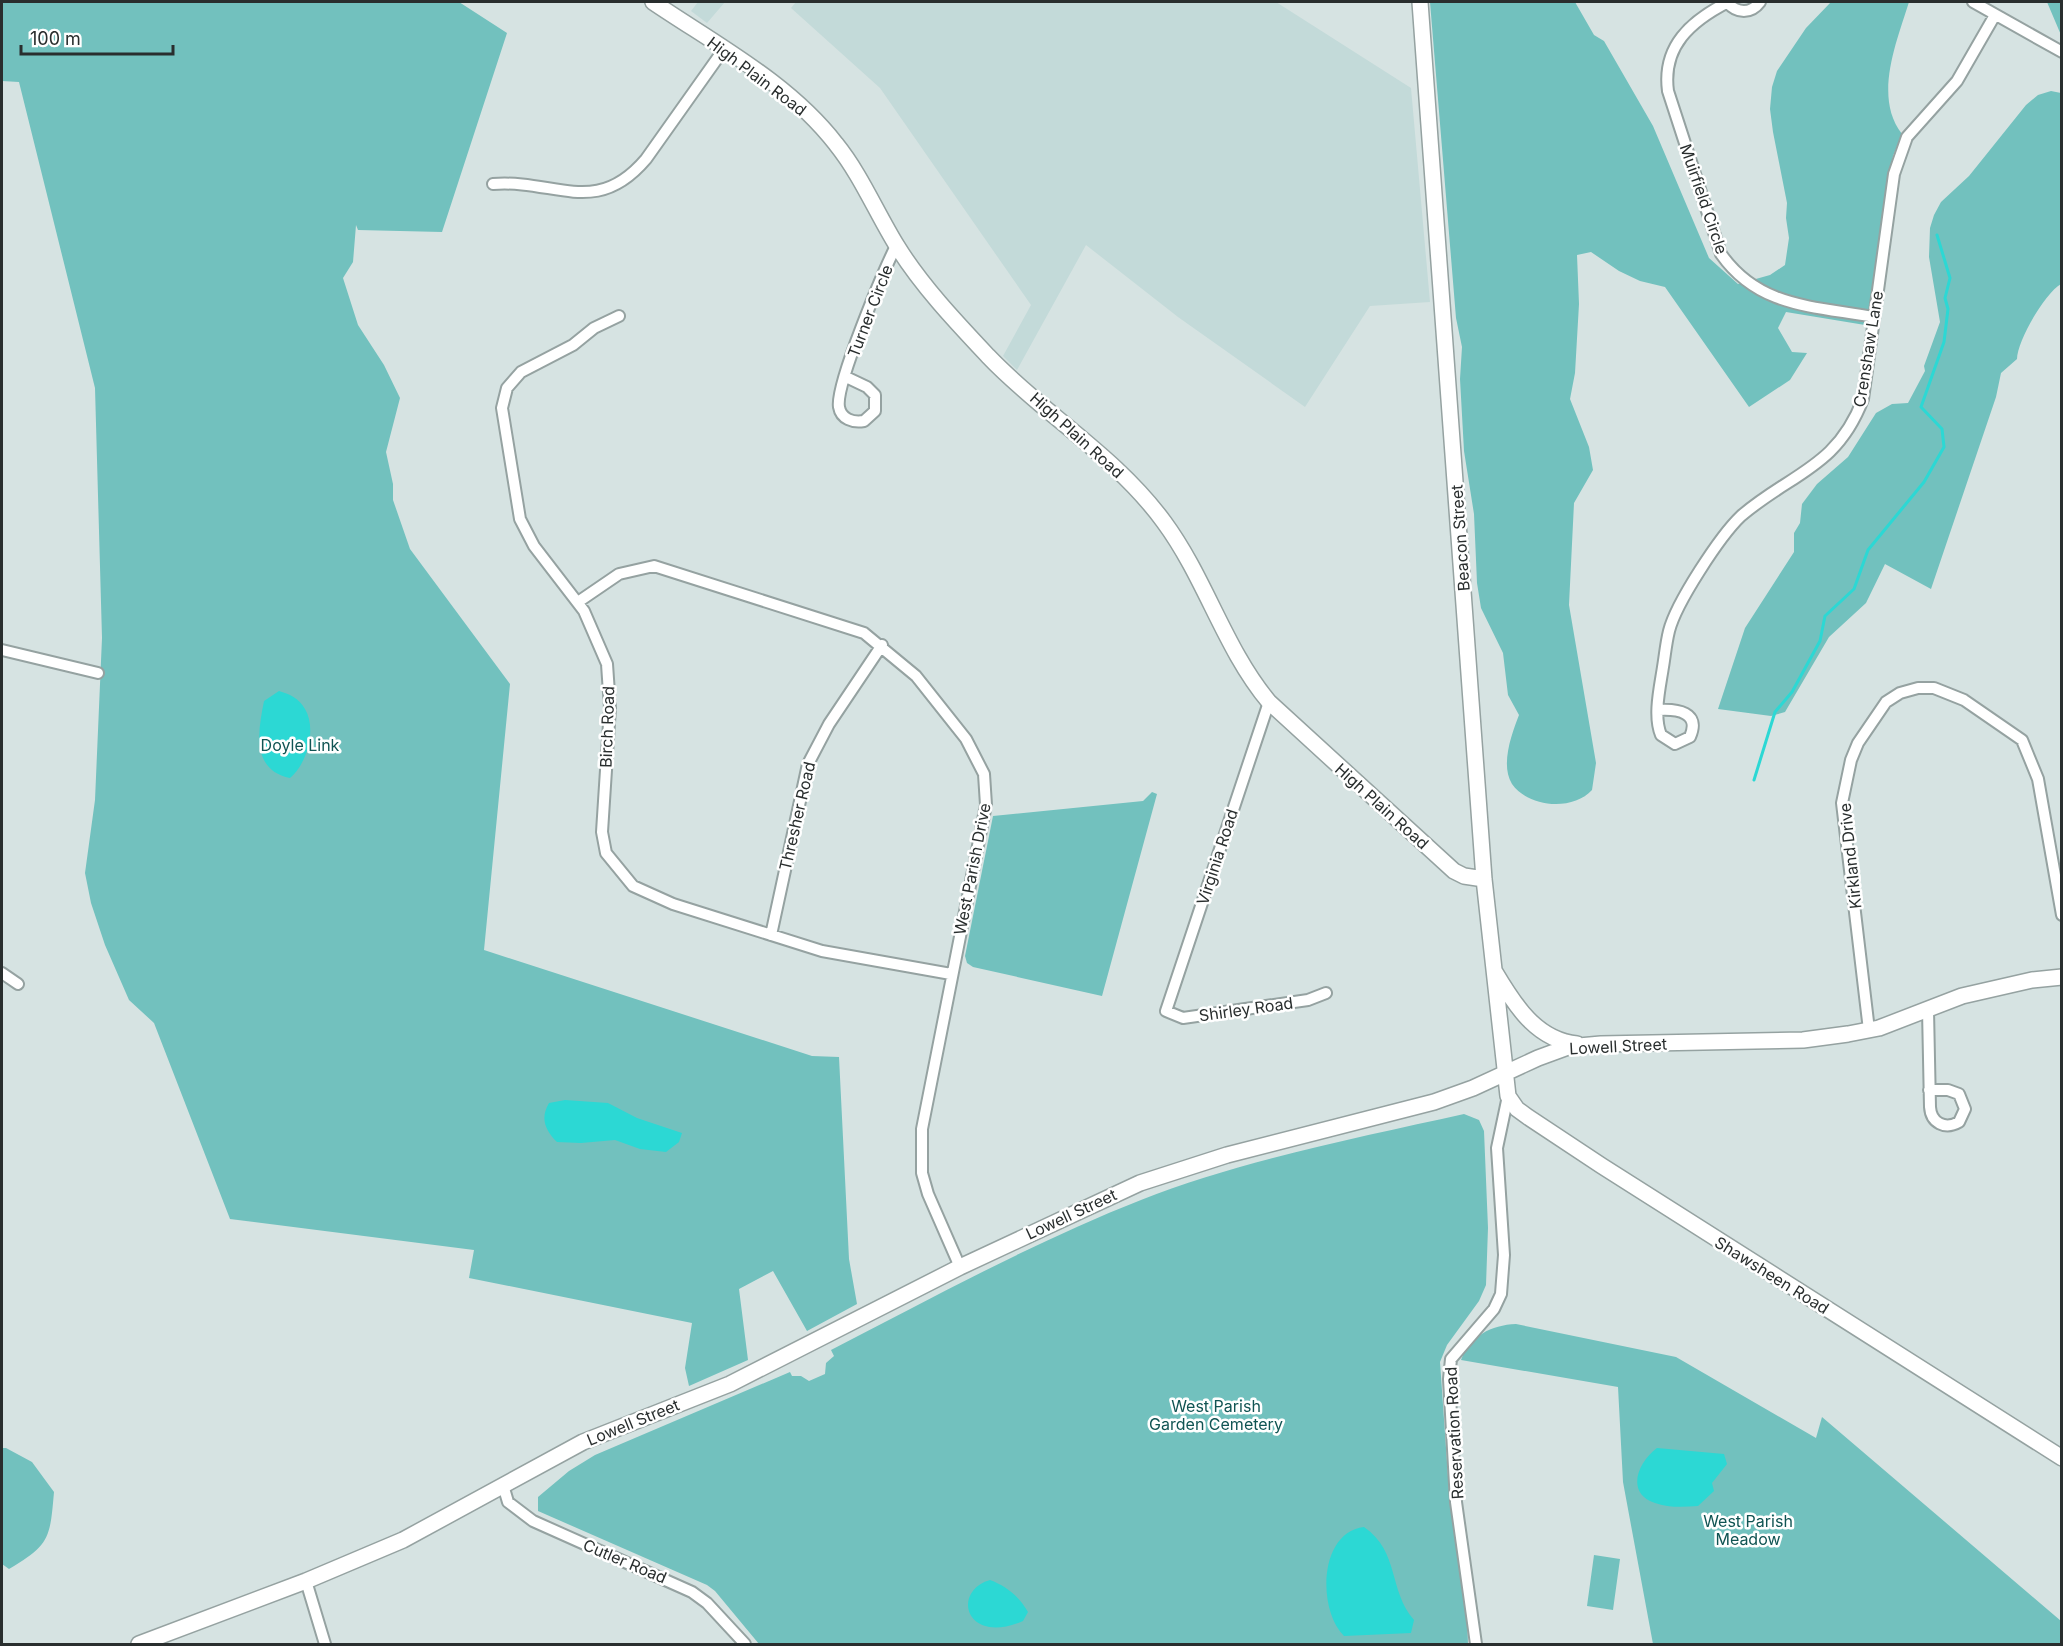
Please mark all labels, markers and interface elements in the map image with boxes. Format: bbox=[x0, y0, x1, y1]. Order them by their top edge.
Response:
scale bar bbox=[21, 18, 172, 56]
text: 100 m bbox=[30, 28, 81, 49]
street label: High Plain Road bbox=[703, 32, 811, 120]
street label: Muirfield Circle bbox=[1676, 141, 1732, 257]
street label: Turner Circle bbox=[843, 262, 897, 360]
street label: Crenshaw Lane bbox=[1849, 289, 1887, 409]
street label: High Plain Road bbox=[1026, 388, 1128, 482]
street label: Beacon Street bbox=[1446, 484, 1474, 592]
street label: Birch Road bbox=[596, 686, 618, 768]
park label: Doyle Link bbox=[261, 735, 340, 755]
street label: High Plain Road bbox=[1331, 759, 1433, 853]
street label: Thresher Road bbox=[775, 760, 819, 872]
street label: West Parish Drive bbox=[949, 801, 995, 937]
street label: Kirkland Drive bbox=[1835, 802, 1865, 910]
street label: Virginia Road bbox=[1192, 806, 1242, 908]
street label: Shirley Road bbox=[1198, 992, 1294, 1026]
street label: Lowell Street bbox=[1569, 1033, 1667, 1059]
street label: Lowell Street bbox=[1022, 1184, 1120, 1244]
street label: Shawsheen Road bbox=[1711, 1232, 1833, 1318]
street label: Reservation Road bbox=[1441, 1366, 1467, 1500]
street label: Lowell Street bbox=[584, 1394, 682, 1450]
park label: West Parish Garden Cemetery bbox=[1149, 1396, 1283, 1434]
park label: West Parish Meadow bbox=[1703, 1511, 1793, 1549]
street label: Cutler Road bbox=[580, 1534, 670, 1588]

